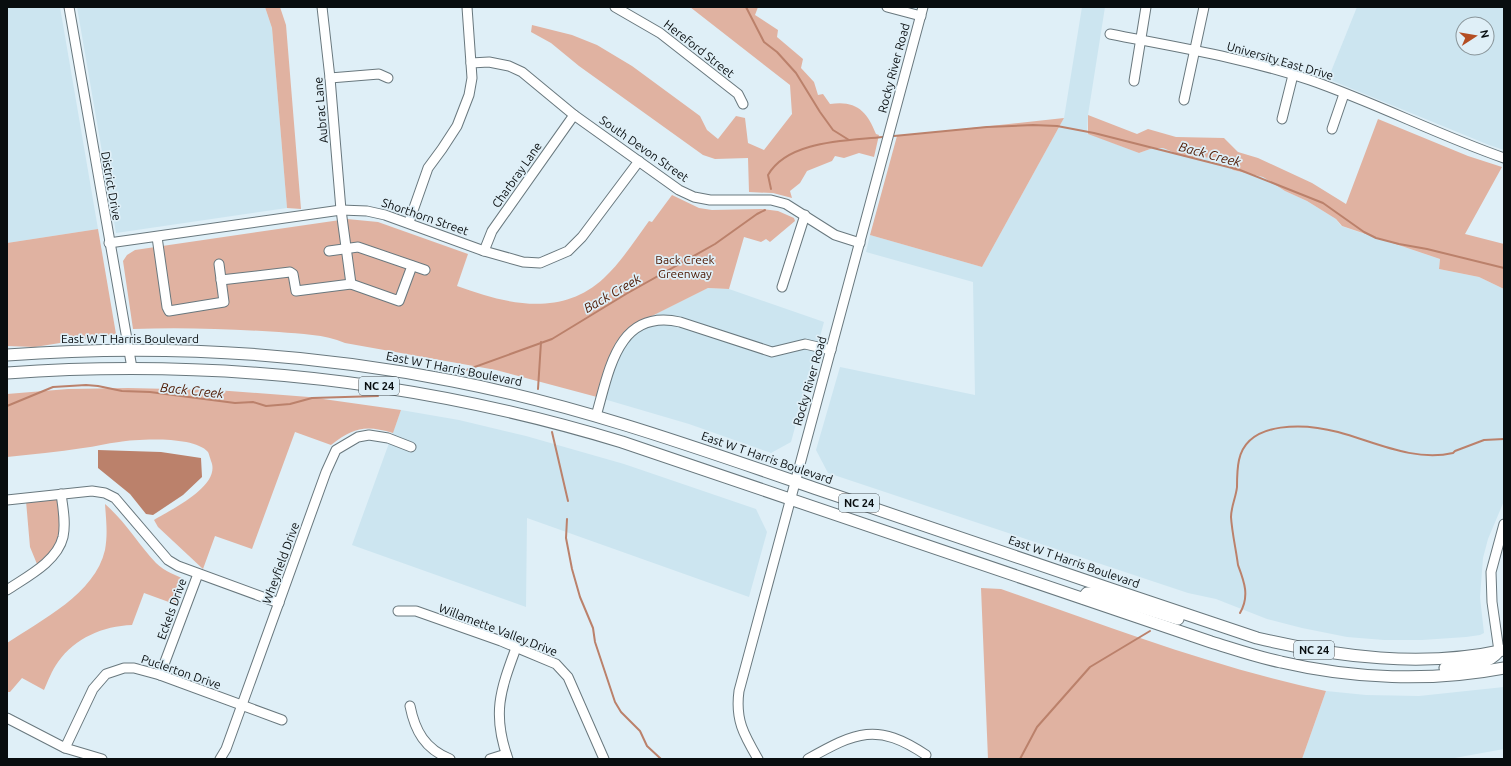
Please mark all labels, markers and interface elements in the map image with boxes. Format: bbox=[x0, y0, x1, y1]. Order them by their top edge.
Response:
north arrow bbox=[1455, 16, 1495, 56]
street label: Hereford Street bbox=[662, 17, 737, 80]
street label: Rocky River Road bbox=[875, 22, 912, 114]
text: N bbox=[1478, 29, 1492, 39]
street label: University East Drive bbox=[1225, 39, 1335, 82]
street label: Aubrac Lane bbox=[311, 76, 330, 144]
street label: South Devon Street bbox=[597, 113, 691, 184]
street label: Charbray Lane bbox=[489, 139, 544, 210]
water label: Back Creek bbox=[1177, 139, 1243, 169]
street label: District Drive bbox=[99, 150, 124, 222]
street label: Shorthorn Street bbox=[380, 196, 471, 238]
park label: Back Creek Greenway bbox=[655, 253, 715, 280]
water label: Back Creek bbox=[581, 271, 643, 315]
street label: East W T Harris Boulevard bbox=[61, 332, 199, 345]
street label: Rocky River Road bbox=[791, 335, 829, 427]
street label: East W T Harris Boulevard bbox=[385, 349, 523, 388]
road number: NC 24 bbox=[359, 377, 399, 395]
water label: Back Creek bbox=[160, 380, 225, 400]
street label: East W T Harris Boulevard bbox=[700, 429, 835, 486]
road number: NC 24 bbox=[839, 494, 879, 512]
street label: Wheyfield Drive bbox=[260, 520, 301, 605]
street label: East W T Harris Boulevard bbox=[1007, 533, 1142, 590]
street label: Eckels Drive bbox=[154, 576, 189, 641]
street label: Willamette Valley Drive bbox=[437, 601, 559, 658]
road number: NC 24 bbox=[1294, 641, 1334, 659]
street label: Puclerton Drive bbox=[140, 652, 223, 691]

